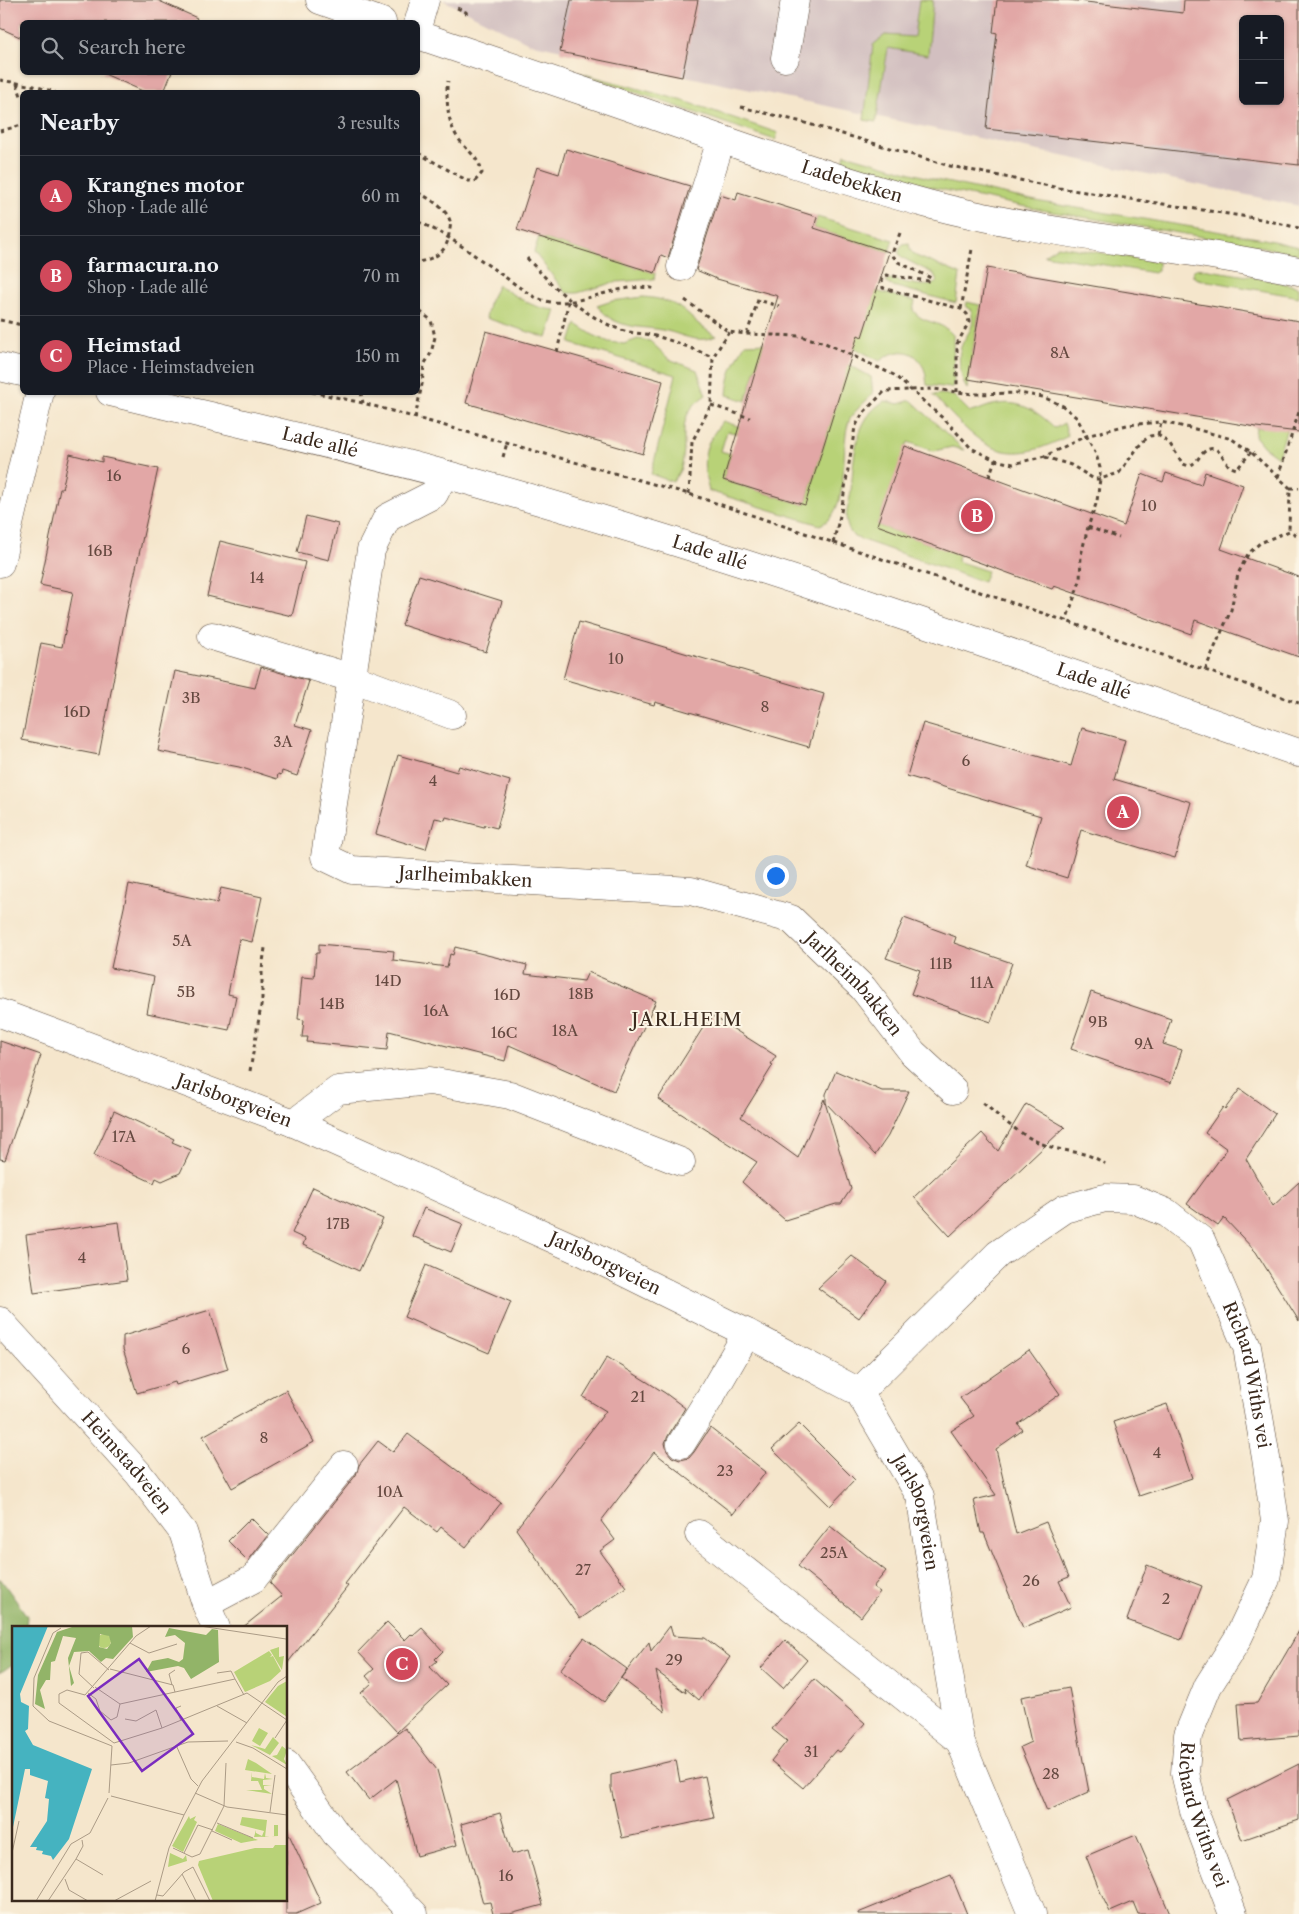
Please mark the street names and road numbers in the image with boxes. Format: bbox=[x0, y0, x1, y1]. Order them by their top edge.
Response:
street label: Ladebekken bbox=[798, 156, 905, 207]
street label: Lade allé bbox=[280, 422, 360, 462]
street label: Lade allé bbox=[669, 531, 750, 575]
street label: Lade allé bbox=[1053, 658, 1134, 704]
street label: Jarlheimbakken bbox=[395, 862, 533, 892]
street label: Jarlheimbakken bbox=[798, 925, 907, 1040]
street label: Jarlsborgveien bbox=[171, 1068, 295, 1132]
street label: Jarlsborgveien bbox=[543, 1226, 664, 1300]
street label: Richard Withs vei bbox=[1218, 1298, 1275, 1451]
street label: Heimstadveien bbox=[77, 1407, 176, 1518]
street label: Jarlsborgveien bbox=[886, 1448, 943, 1572]
street label: Richard Withs vei bbox=[1174, 1741, 1233, 1891]

